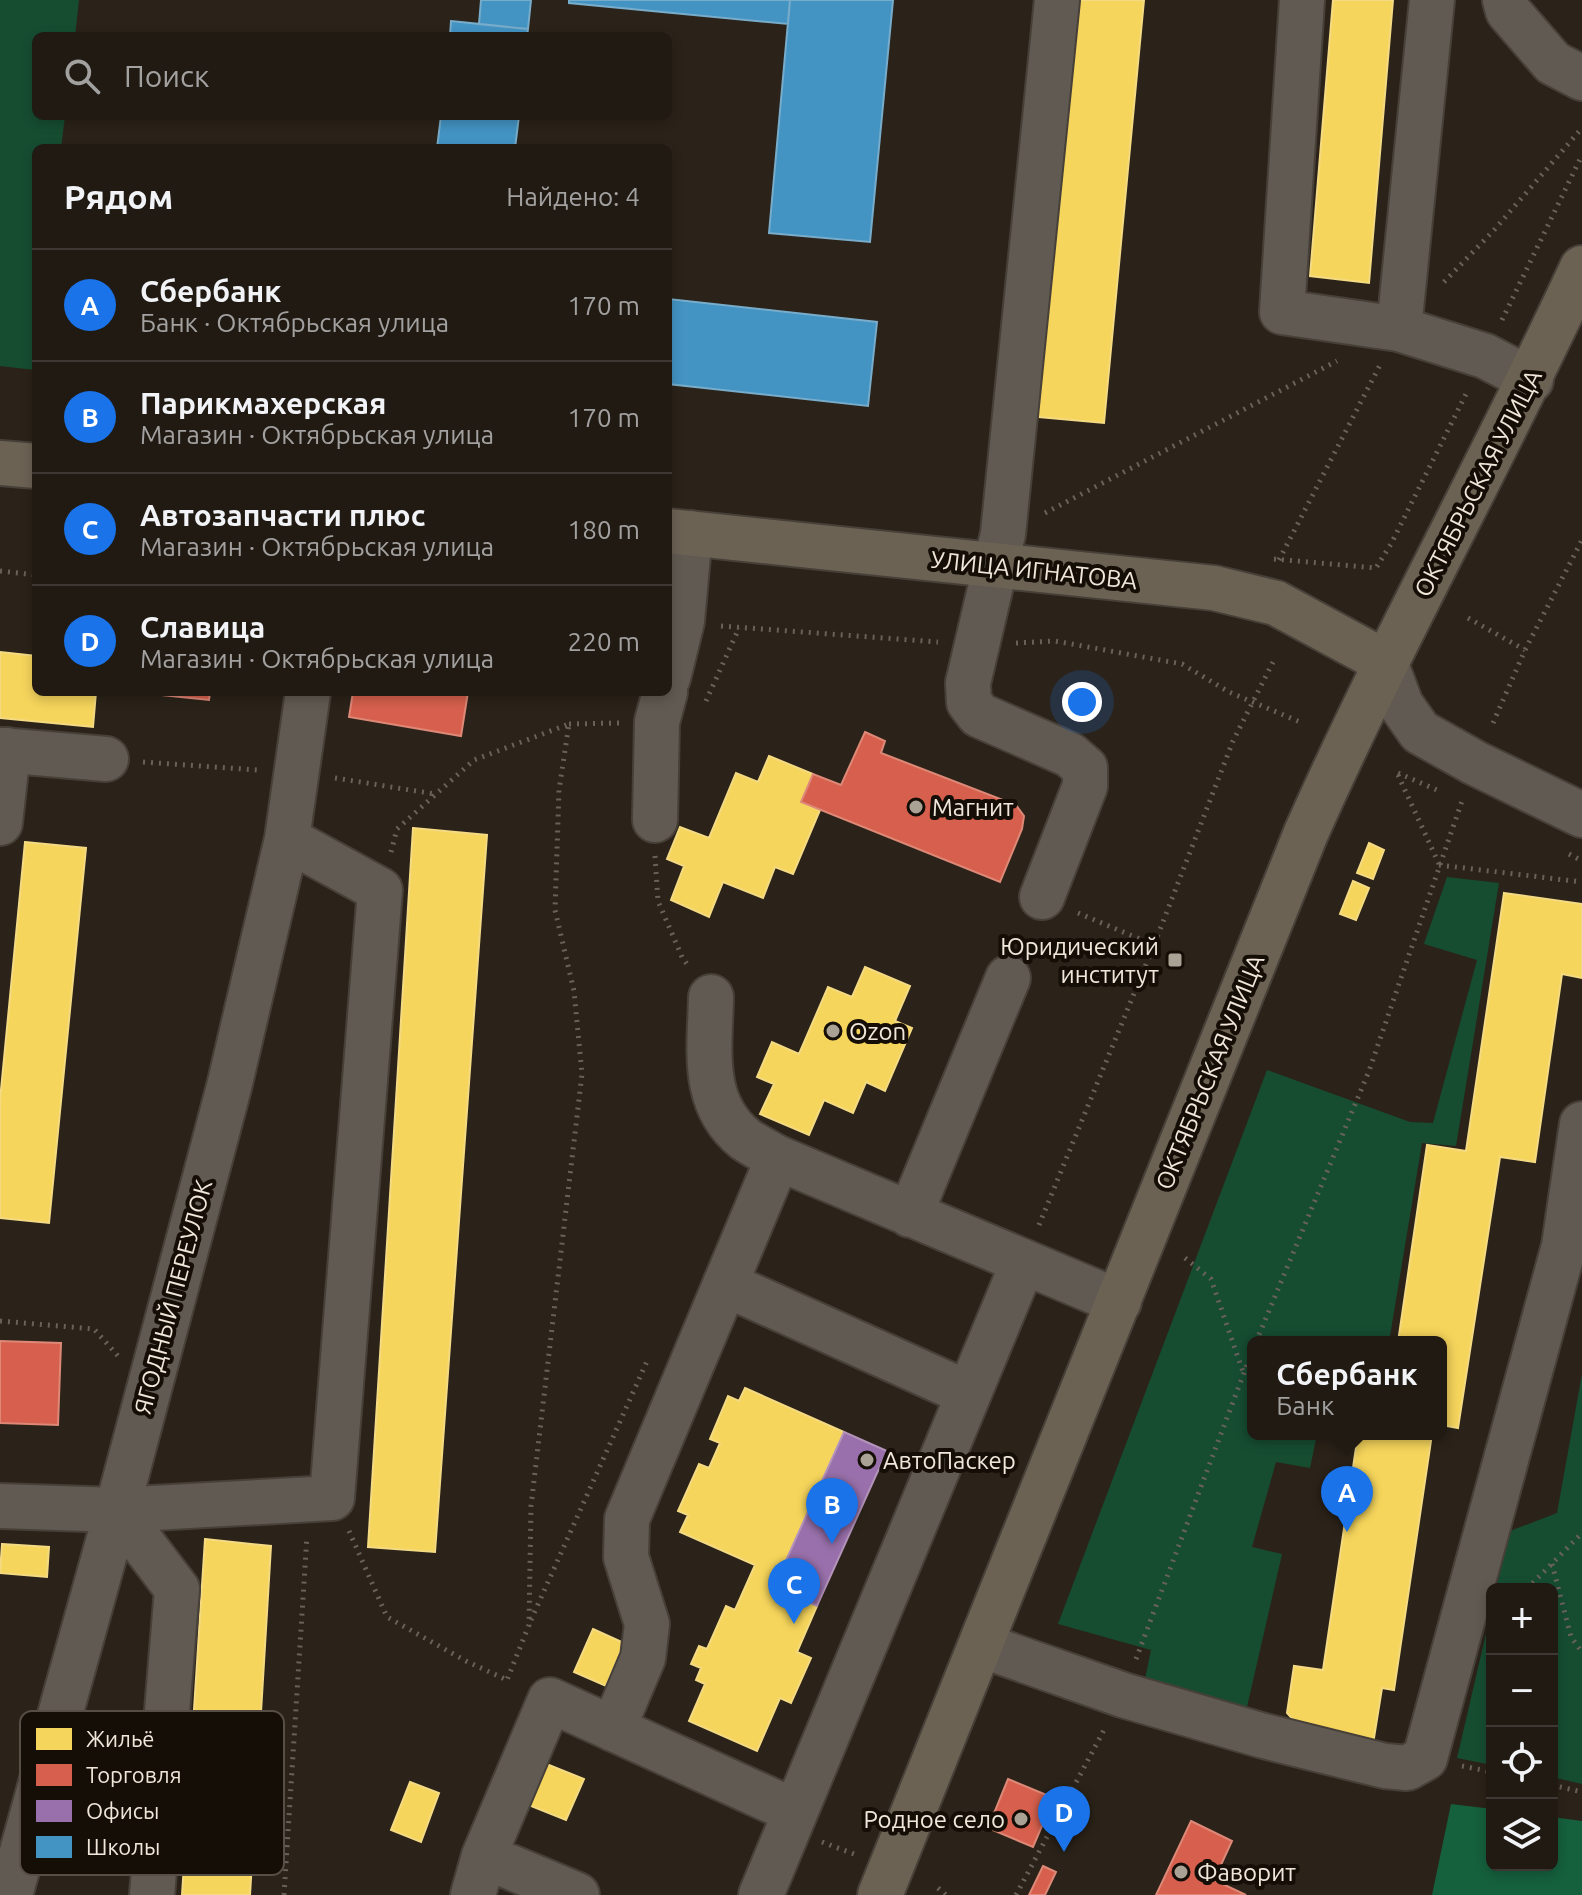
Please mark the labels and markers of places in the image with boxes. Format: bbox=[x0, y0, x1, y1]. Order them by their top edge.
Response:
place label: Магнит bbox=[932, 794, 1014, 821]
marker: Магнит bbox=[907, 798, 925, 816]
place label: Юридический институт bbox=[1000, 933, 1159, 988]
marker: Юридический институт bbox=[1166, 951, 1184, 969]
place label: Ozon bbox=[849, 1018, 906, 1045]
marker: Ozon bbox=[824, 1022, 842, 1040]
place label: АвтоПаскер bbox=[883, 1447, 1016, 1474]
marker: АвтоПаскер bbox=[858, 1451, 876, 1469]
pin: A bbox=[1321, 1466, 1373, 1532]
pin: B bbox=[806, 1478, 858, 1544]
pin: C bbox=[768, 1558, 820, 1624]
pin: D bbox=[1038, 1786, 1090, 1852]
place label: Родное село bbox=[864, 1806, 1005, 1833]
marker: Родное село bbox=[1012, 1810, 1030, 1828]
place label: Фаворит bbox=[1197, 1859, 1296, 1886]
marker: Фаворит bbox=[1172, 1863, 1190, 1881]

